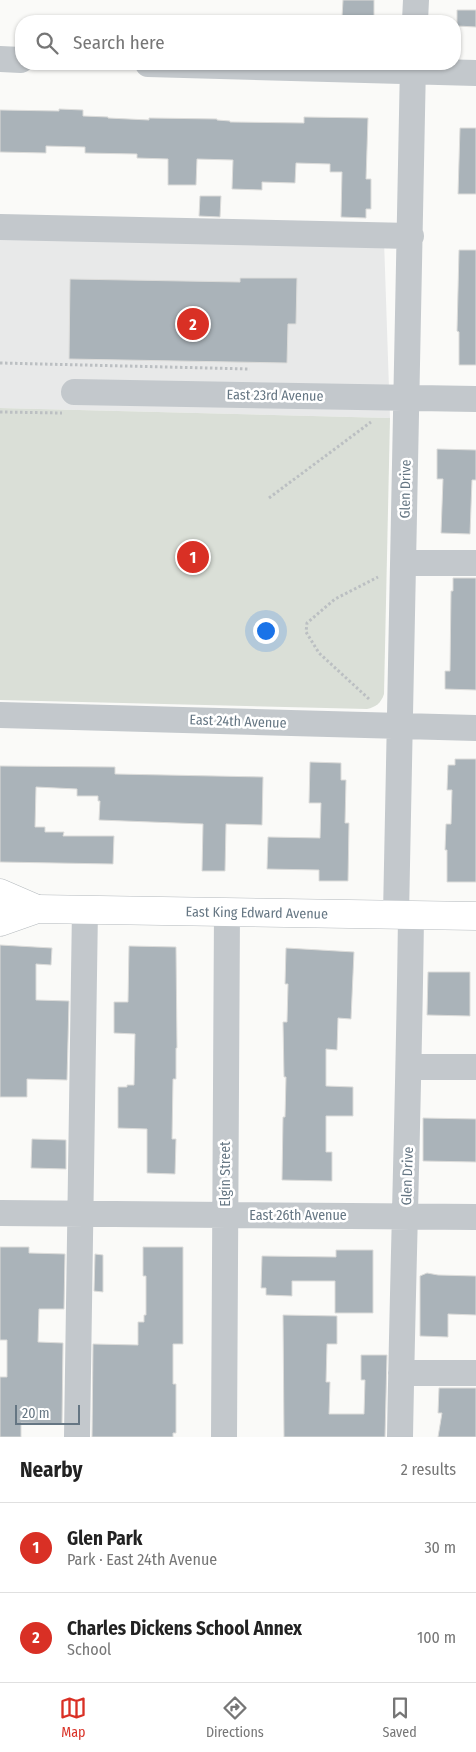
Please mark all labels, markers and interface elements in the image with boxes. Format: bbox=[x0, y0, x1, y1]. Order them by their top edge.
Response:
search box bbox=[15, 15, 461, 70]
icon: search bbox=[33, 29, 61, 57]
text: Search here bbox=[73, 31, 165, 54]
pin: 2 bbox=[177, 305, 209, 343]
street label: East 23rd Avenue bbox=[226, 386, 324, 405]
street label: Glen Drive bbox=[396, 459, 415, 519]
pin: 1 bbox=[177, 538, 209, 576]
your location bbox=[253, 618, 279, 644]
street label: East 24th Avenue bbox=[189, 711, 287, 732]
street label: East King Edward Avenue bbox=[185, 903, 328, 923]
street label: Elgin Street bbox=[217, 1141, 234, 1207]
street label: Glen Drive bbox=[398, 1146, 417, 1206]
street label: East 26th Avenue bbox=[249, 1207, 347, 1224]
scale bar bbox=[15, 1402, 80, 1425]
text: 20 m bbox=[22, 1405, 50, 1422]
text: Nearby bbox=[20, 1457, 82, 1483]
text: 2 results bbox=[401, 1460, 456, 1479]
text: Glen Park bbox=[67, 1527, 142, 1550]
text: 1 bbox=[33, 1538, 39, 1557]
text: 30 m bbox=[424, 1538, 456, 1557]
text: Park · East 24th Avenue bbox=[67, 1550, 217, 1569]
text: Charles Dickens School Annex bbox=[67, 1617, 302, 1640]
text: 2 bbox=[32, 1628, 40, 1647]
text: 100 m bbox=[417, 1628, 456, 1647]
text: School bbox=[67, 1640, 111, 1659]
tab: Map bbox=[59, 1694, 87, 1741]
tab: Directions bbox=[206, 1694, 264, 1741]
tab: Saved bbox=[382, 1694, 417, 1741]

